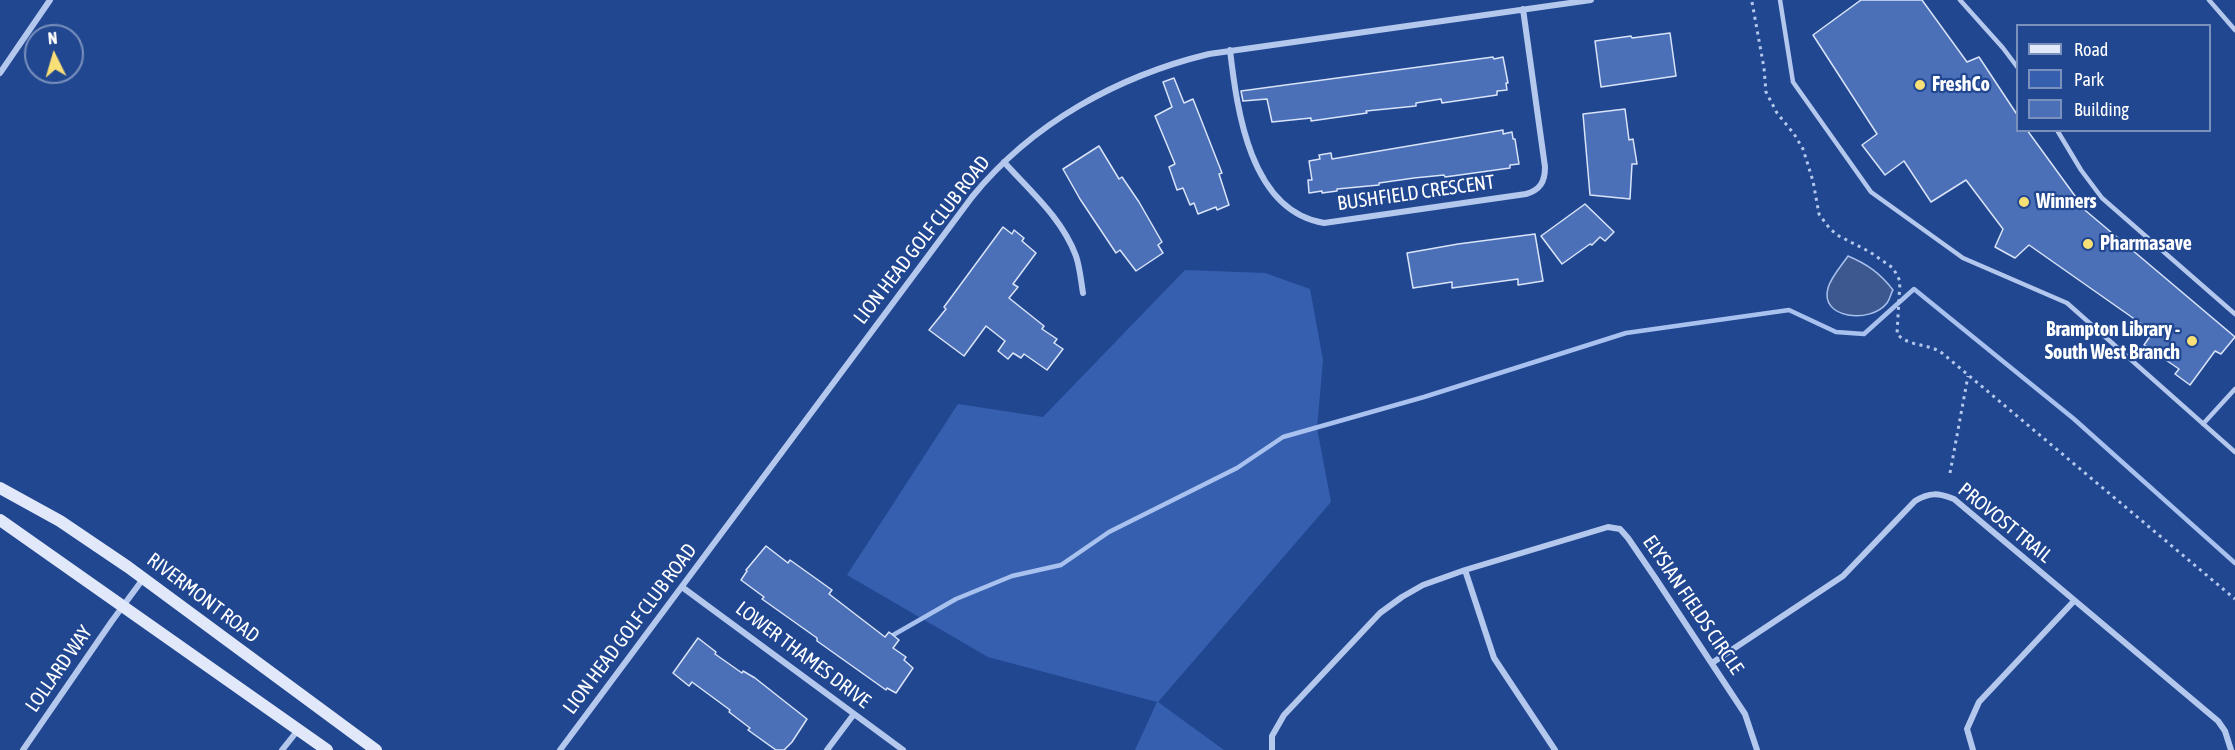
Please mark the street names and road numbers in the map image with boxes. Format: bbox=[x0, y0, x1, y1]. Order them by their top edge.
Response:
street label: LION HEAD GOLF CLUB ROAD bbox=[849, 151, 995, 329]
street label: BUSHFIELD CRESCENT bbox=[1336, 170, 1496, 216]
street label: PROVOST TRAIL bbox=[1953, 478, 2057, 568]
street label: ELYSIAN FIELDS CIRCLE bbox=[1638, 531, 1748, 679]
street label: LION HEAD GOLF CLUB ROAD bbox=[558, 539, 702, 719]
street label: RIVERMONT ROAD bbox=[142, 548, 264, 648]
street label: LOWER THAMES DRIVE bbox=[731, 597, 875, 713]
street label: LOLLARD WAY bbox=[20, 621, 98, 717]

